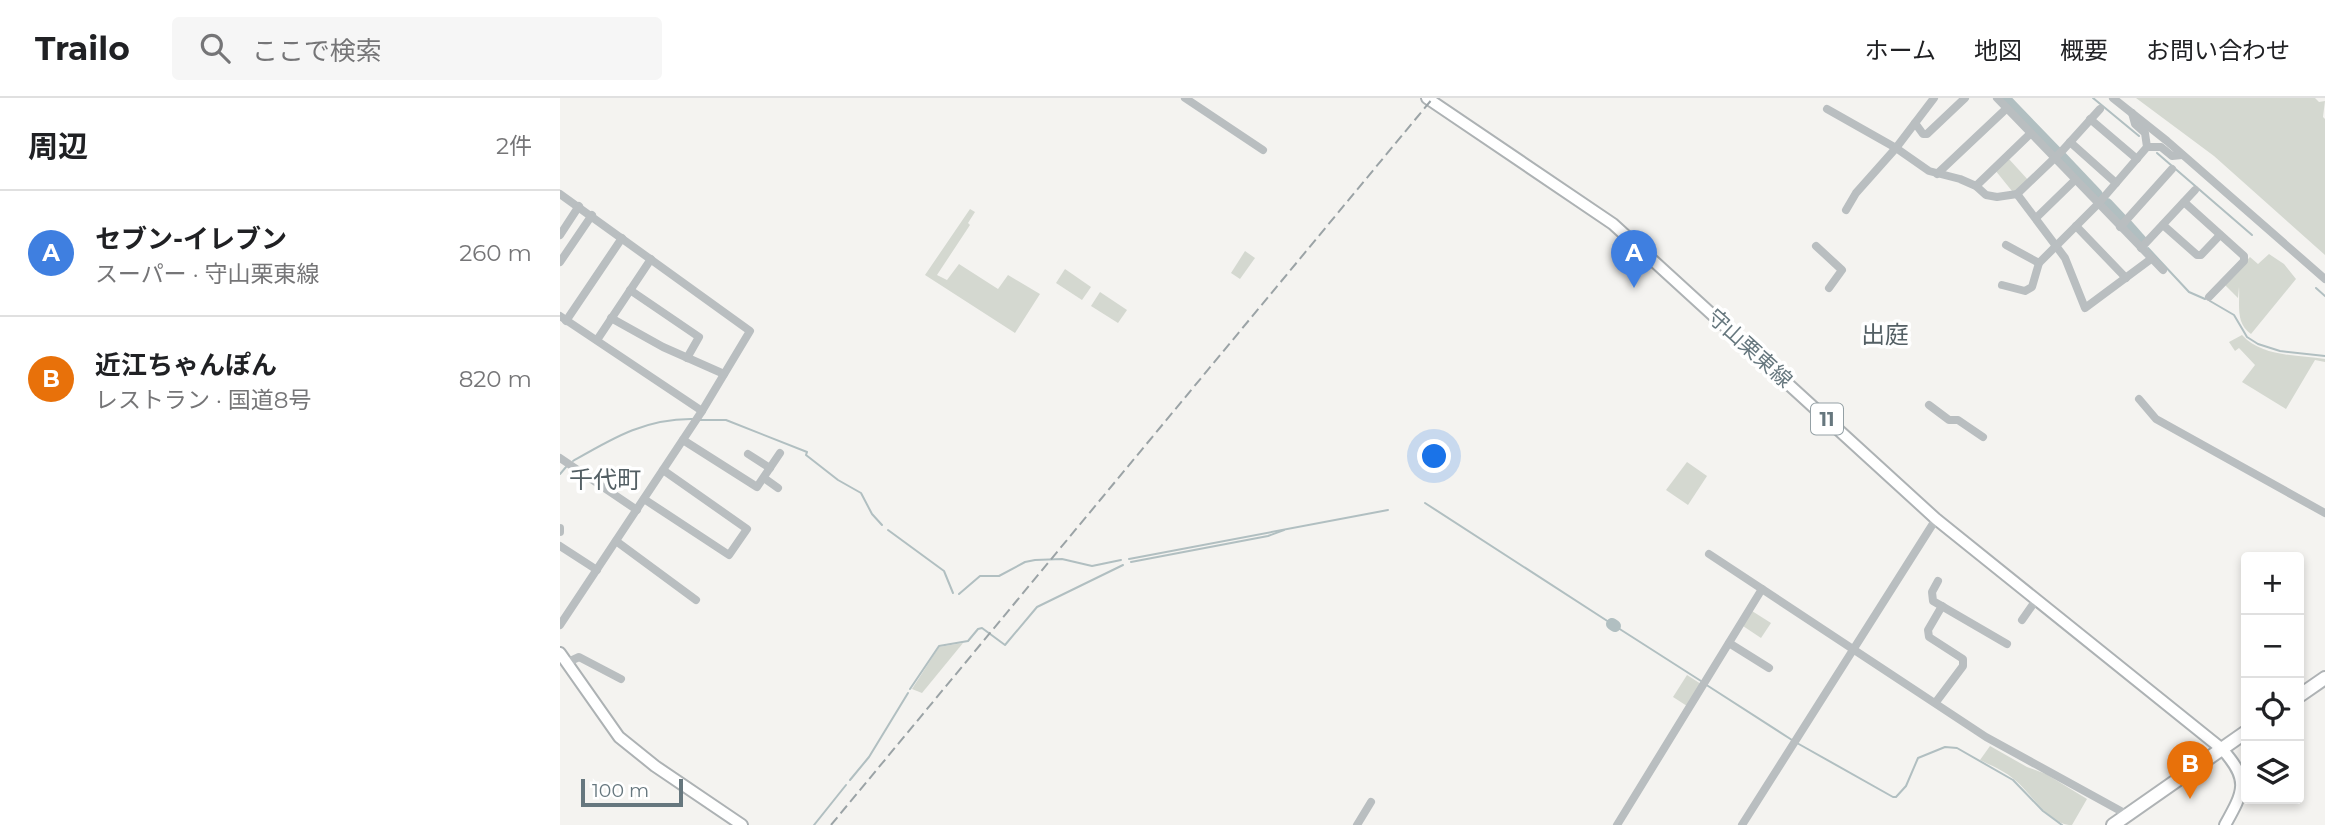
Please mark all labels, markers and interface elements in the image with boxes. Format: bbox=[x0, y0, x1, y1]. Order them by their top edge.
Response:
search box bbox=[172, 17, 662, 80]
text: Trailo bbox=[35, 28, 130, 68]
icon: search bbox=[196, 29, 234, 67]
text: ここで検索 bbox=[252, 35, 382, 67]
text: ホーム bbox=[1865, 36, 1936, 65]
text: 地図 bbox=[1974, 36, 2022, 65]
text: 概要 bbox=[2060, 36, 2108, 65]
text: お問い合わせ bbox=[2146, 36, 2290, 65]
text: 周辺 bbox=[28, 128, 88, 165]
text: 2件 bbox=[496, 132, 532, 160]
text: セブン-イレブン bbox=[95, 223, 287, 255]
pin: A bbox=[1611, 230, 1657, 288]
text: A bbox=[42, 239, 60, 267]
text: 260 m bbox=[459, 239, 532, 267]
text: スーパー · 守山栗東線 bbox=[95, 260, 320, 288]
street label: 守山栗東線 bbox=[1703, 304, 1797, 392]
district label: 出庭 bbox=[1861, 320, 1909, 349]
text: 近江ちゃんぽん bbox=[95, 349, 277, 381]
text: B bbox=[42, 365, 60, 393]
text: 820 m bbox=[459, 365, 532, 393]
text: レストラン · 国道8号 bbox=[95, 386, 312, 414]
road number: 11 bbox=[1811, 404, 1843, 434]
your location bbox=[1417, 439, 1451, 473]
district label: 千代町 bbox=[569, 465, 641, 494]
map controls bbox=[2241, 552, 2304, 804]
button: + bbox=[2241, 552, 2304, 615]
button: − bbox=[2241, 615, 2304, 678]
button: locate bbox=[2241, 678, 2304, 741]
pin: B bbox=[2167, 741, 2213, 799]
button: layers bbox=[2241, 741, 2304, 804]
scale bar bbox=[581, 776, 682, 808]
text: 100 m bbox=[592, 779, 649, 802]

